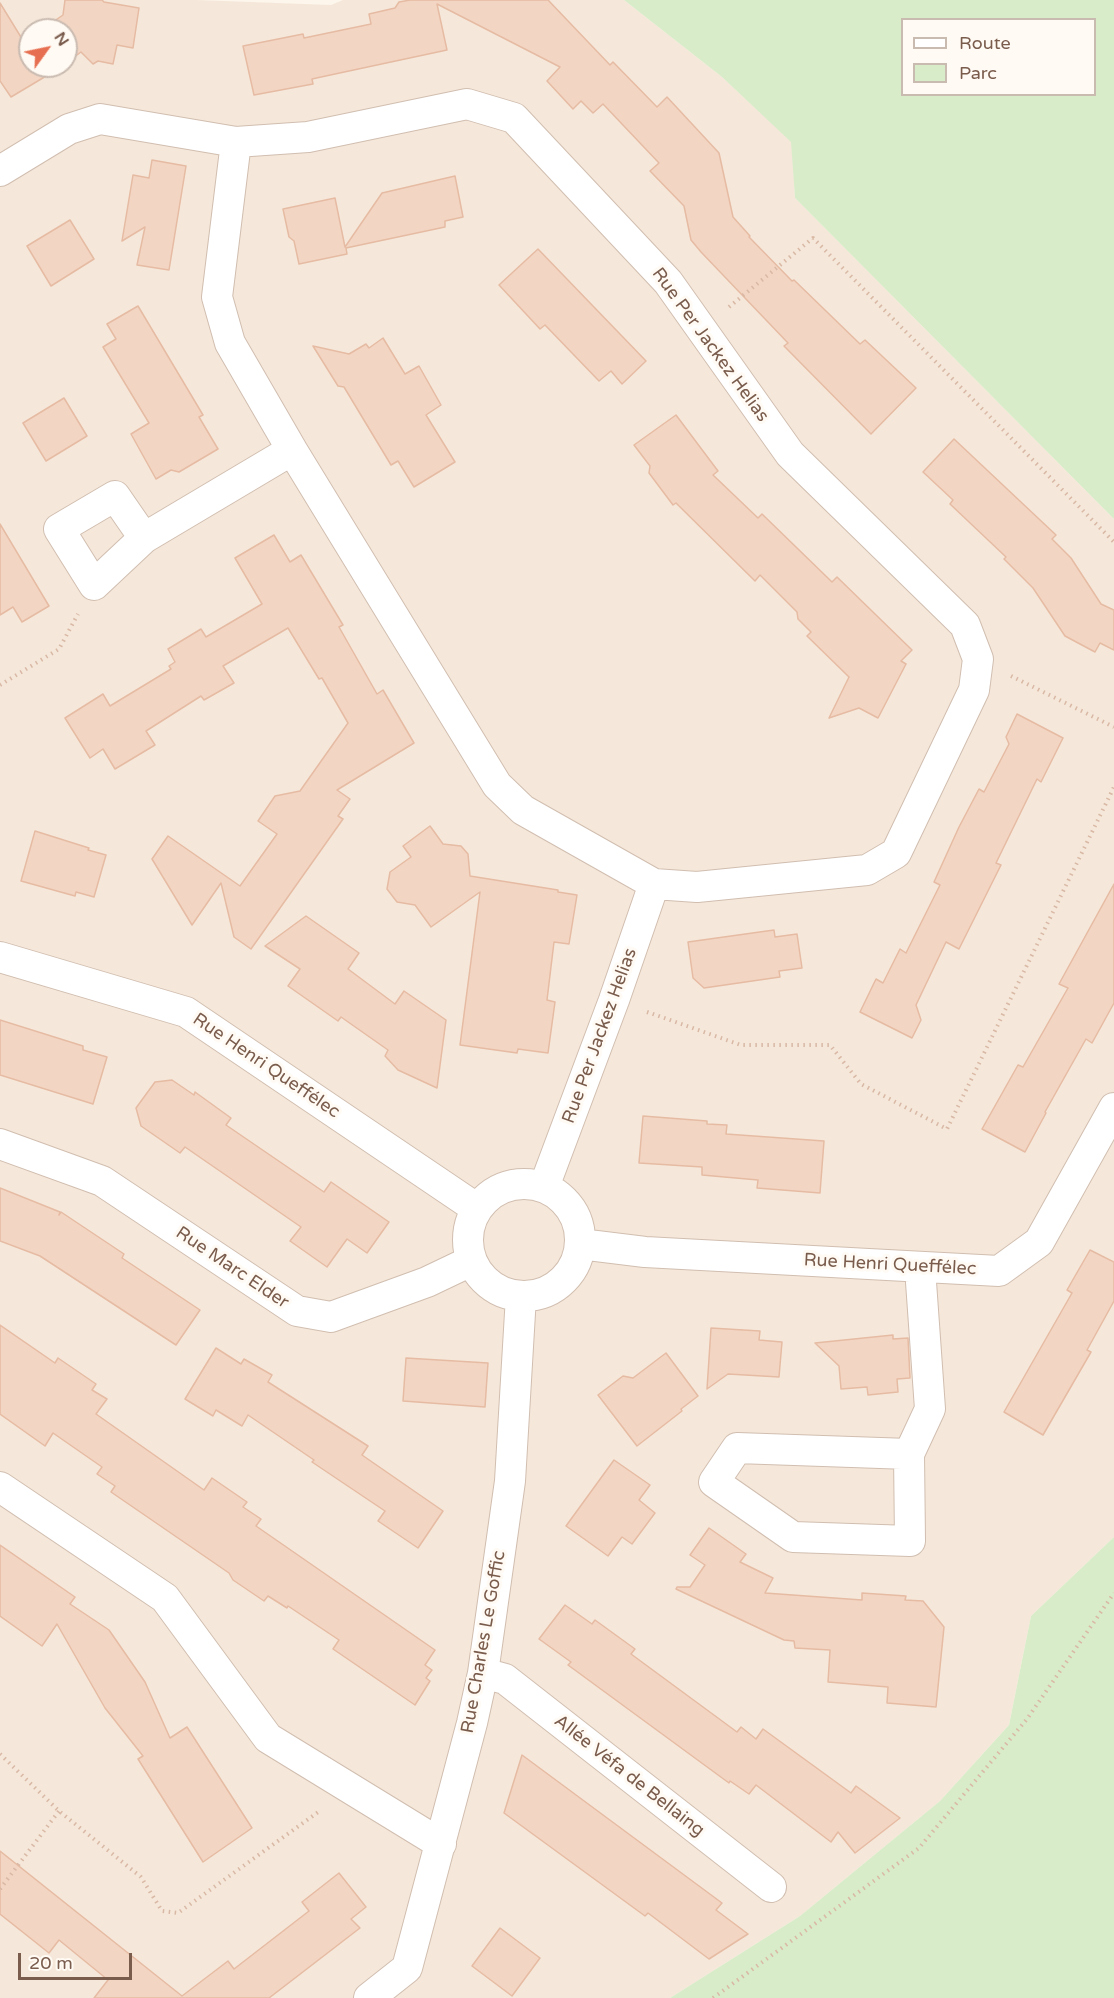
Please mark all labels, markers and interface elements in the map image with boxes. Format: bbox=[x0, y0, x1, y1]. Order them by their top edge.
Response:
north arrow bbox=[18, 18, 78, 78]
legend bbox=[901, 18, 1096, 96]
text: N bbox=[50, 28, 73, 50]
text: Route bbox=[959, 32, 1011, 54]
text: Parc bbox=[959, 62, 997, 84]
street label: Rue Per Jackez Helias bbox=[647, 264, 773, 426]
street label: Rue Per Jackez Helias bbox=[558, 945, 642, 1127]
street label: Rue Henri Queffélec bbox=[188, 1009, 344, 1123]
street label: Rue Marc Elder bbox=[171, 1222, 293, 1314]
street label: Rue Henri Queffélec bbox=[803, 1250, 977, 1280]
street label: Rue Charles Le Goffic bbox=[457, 1549, 511, 1735]
street label: Allée Véfa de Bellaing bbox=[549, 1711, 709, 1841]
scale bar bbox=[21, 1941, 135, 1979]
text: 20 m bbox=[29, 1952, 73, 1974]

